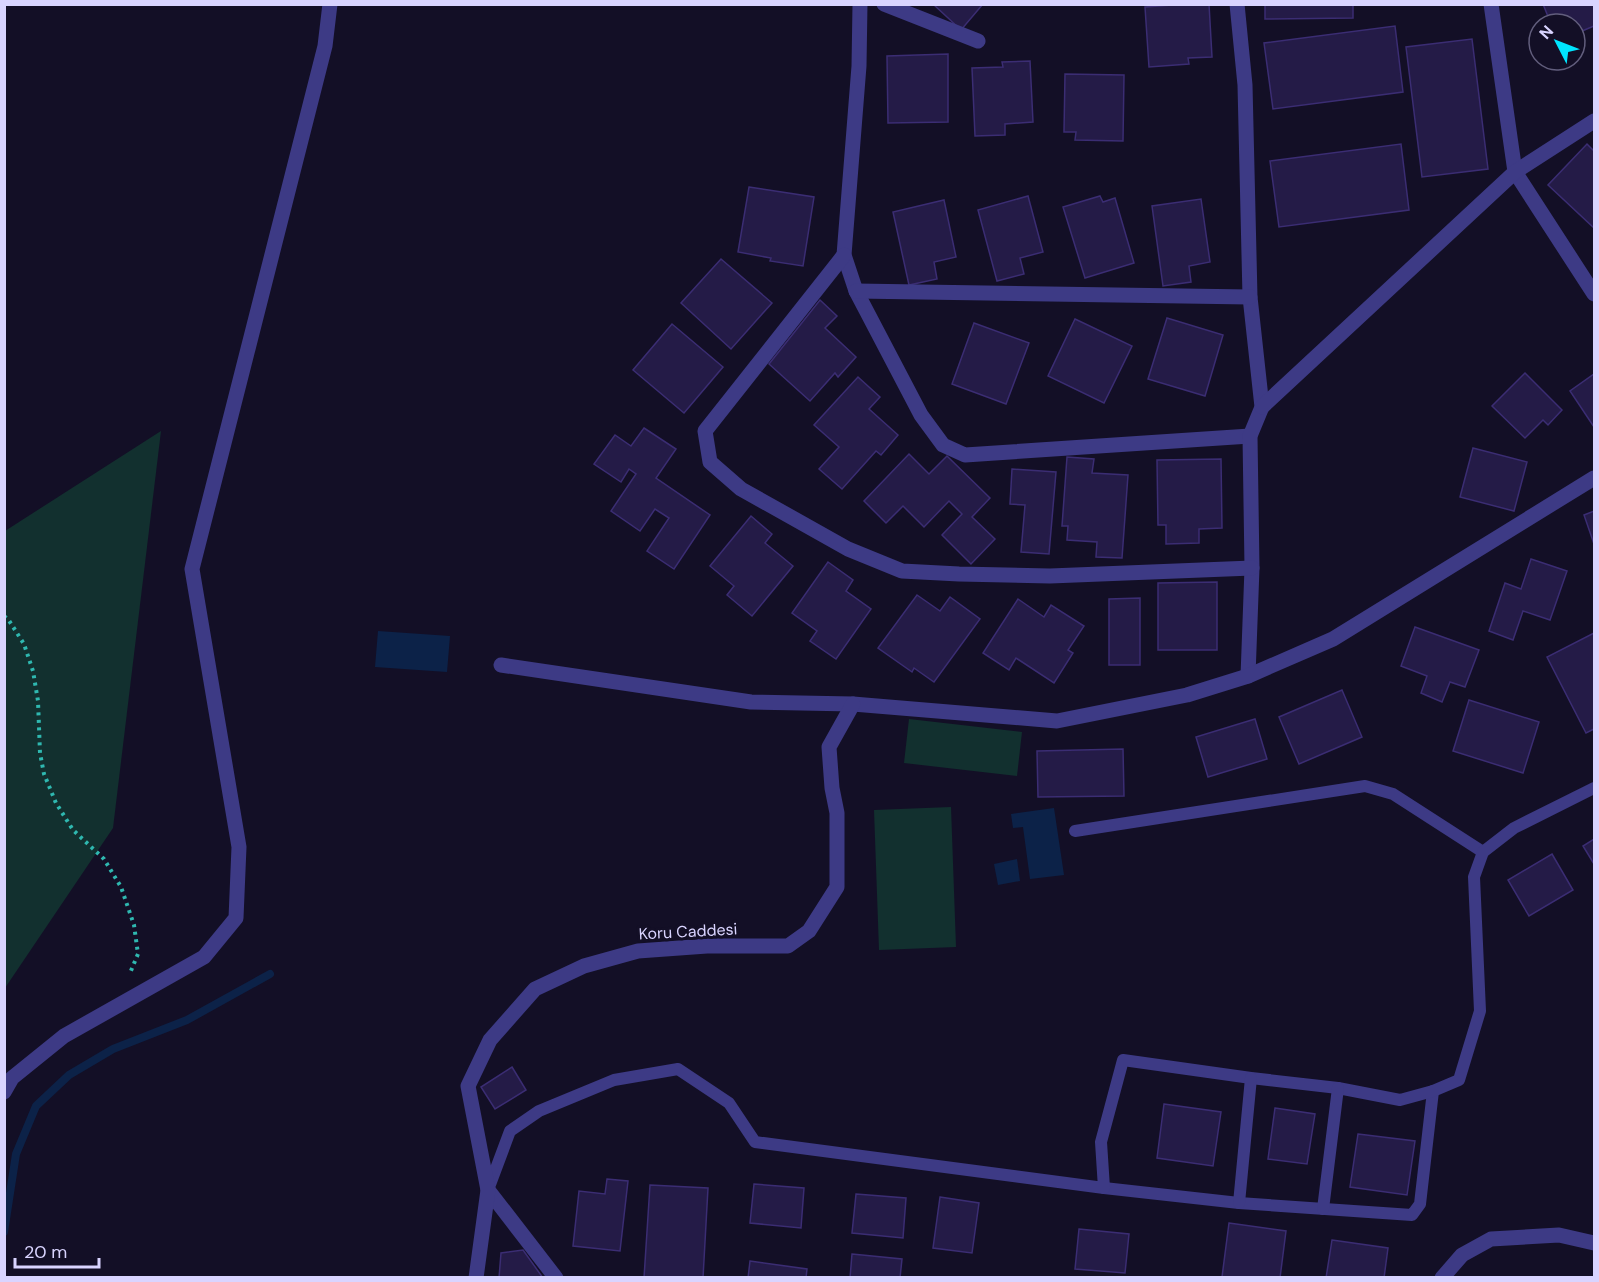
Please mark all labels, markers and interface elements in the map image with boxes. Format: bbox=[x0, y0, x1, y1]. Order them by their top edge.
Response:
north arrow bbox=[1527, 12, 1587, 72]
text: N bbox=[1535, 21, 1558, 44]
street label: Koru Caddesi bbox=[638, 918, 738, 945]
scale bar bbox=[15, 1231, 99, 1269]
text: 20 m bbox=[24, 1240, 67, 1264]

